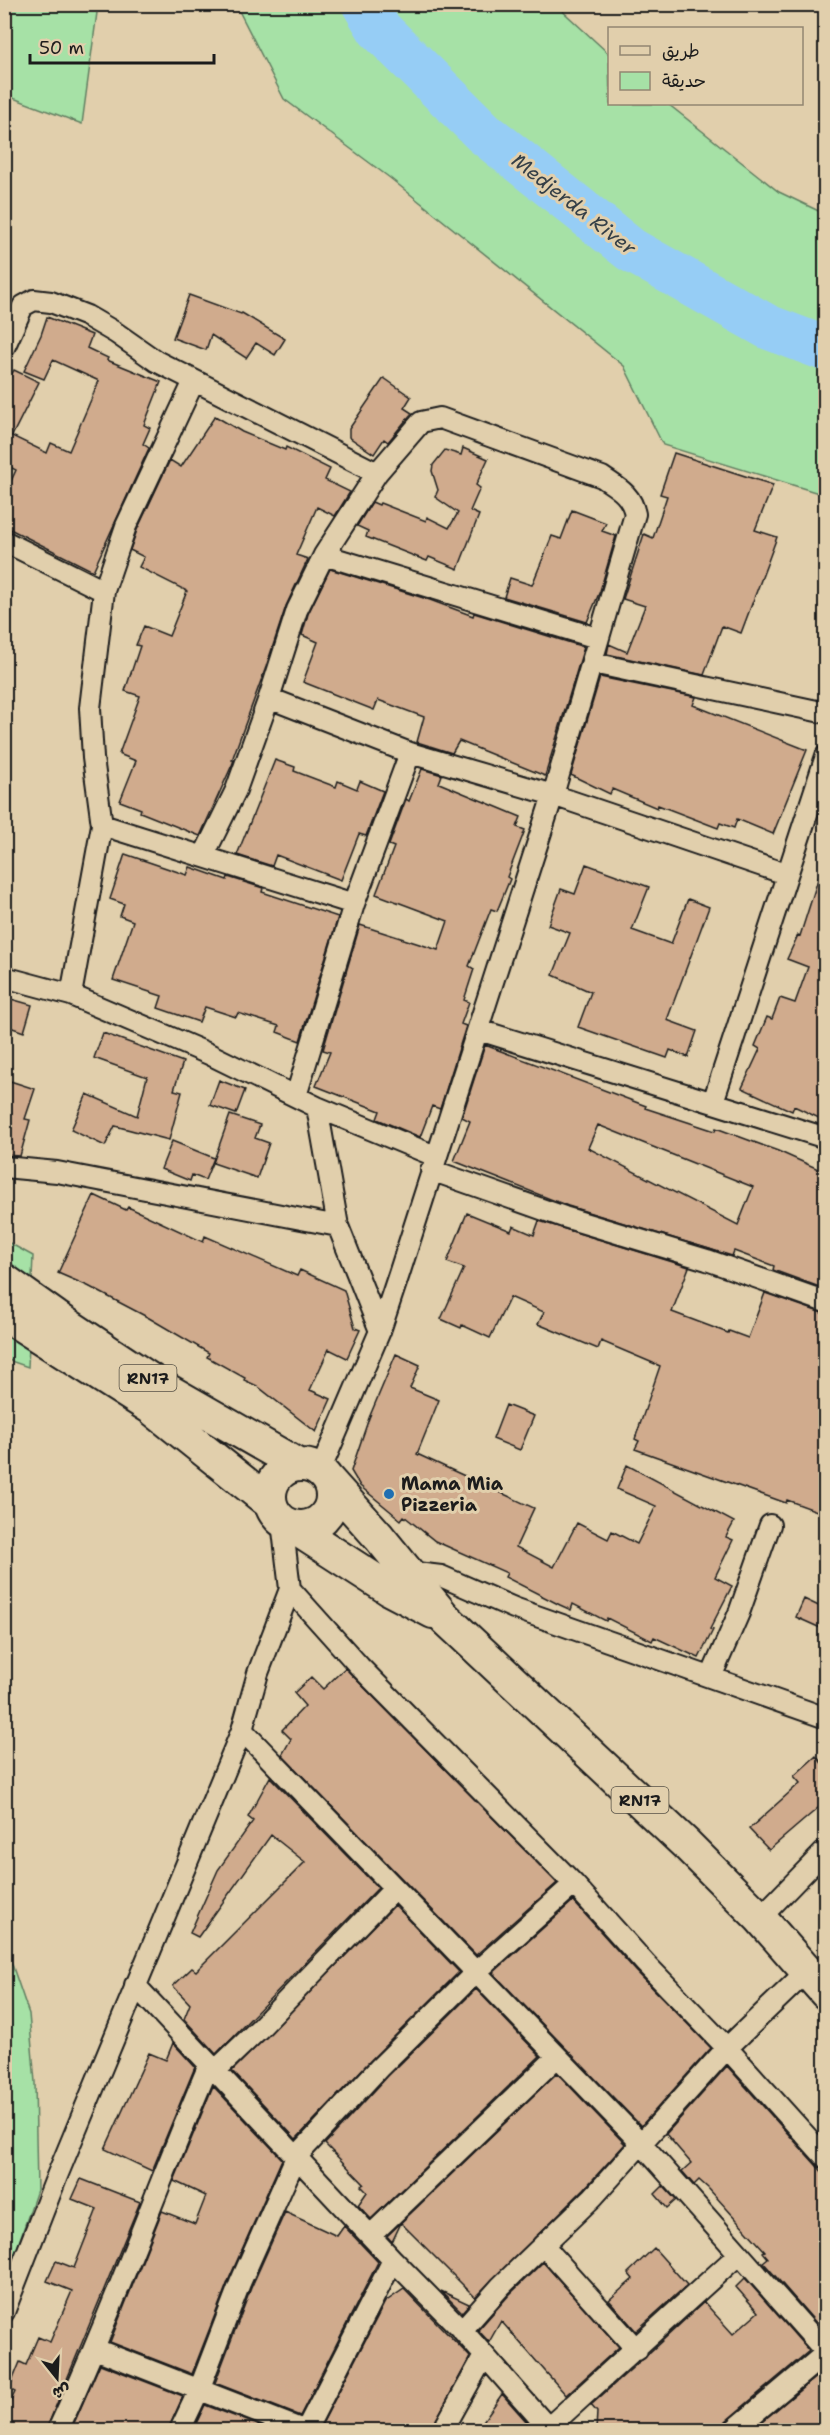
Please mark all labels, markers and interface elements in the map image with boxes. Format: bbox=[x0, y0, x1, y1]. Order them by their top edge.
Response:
scale bar bbox=[30, 27, 214, 65]
legend bbox=[608, 27, 803, 105]
text: 50 m bbox=[39, 36, 84, 60]
text: طريق bbox=[662, 39, 700, 63]
text: حديقة bbox=[662, 69, 706, 93]
water label: Medjerda River bbox=[506, 147, 642, 261]
road number: RN17 bbox=[120, 1365, 176, 1391]
place label: Mama Mia Pizzeria bbox=[401, 1472, 504, 1517]
marker: Mama Mia Pizzeria bbox=[382, 1487, 396, 1501]
road number: RN17 bbox=[612, 1787, 668, 1813]
north arrow bbox=[27, 2348, 87, 2408]
text: ش bbox=[50, 2379, 73, 2404]

